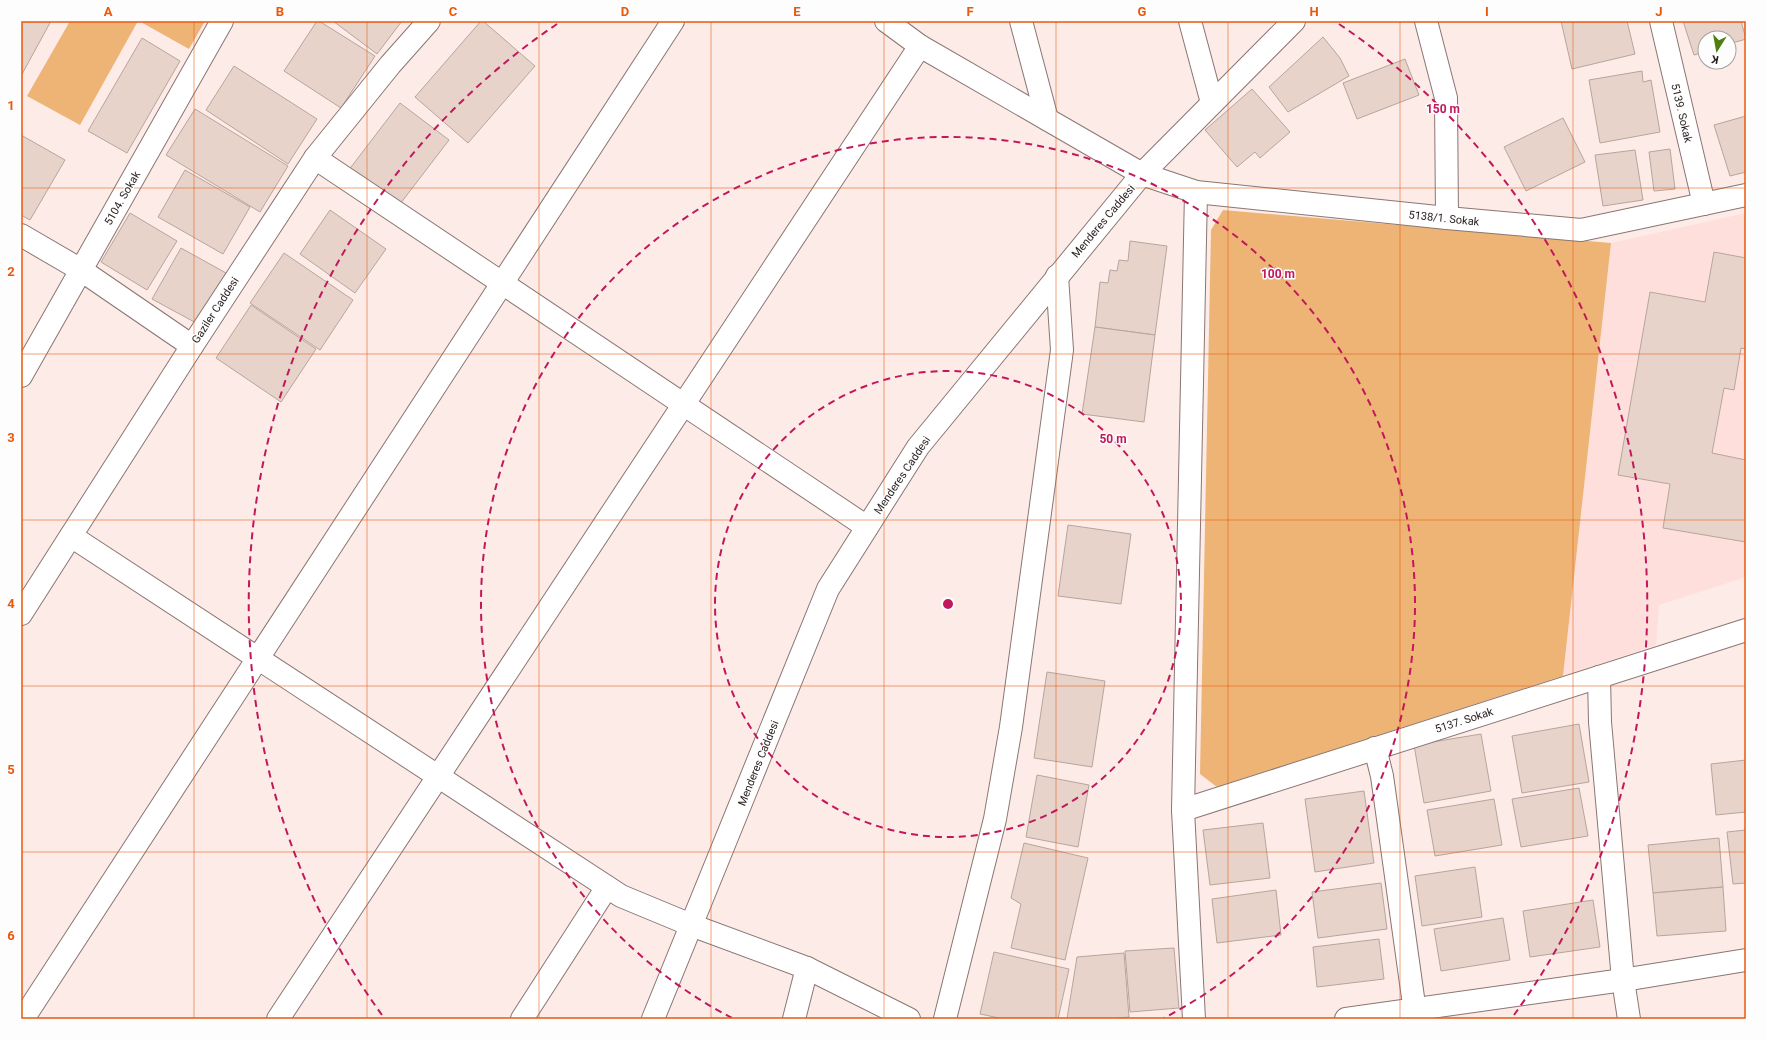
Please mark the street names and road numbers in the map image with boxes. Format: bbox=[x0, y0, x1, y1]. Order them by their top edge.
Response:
street label: 5139. Sokak bbox=[1668, 82, 1695, 144]
street label: 5104. Sokak bbox=[102, 169, 143, 228]
street label: Menderes Caddesi bbox=[1069, 182, 1138, 260]
street label: 5138/1. Sokak bbox=[1408, 208, 1480, 229]
street label: Gaziler Caddesi bbox=[189, 275, 242, 346]
street label: Menderes Caddesi bbox=[872, 434, 933, 517]
street label: 5137. Sokak bbox=[1433, 705, 1495, 736]
street label: Menderes Caddesi bbox=[735, 718, 782, 808]

